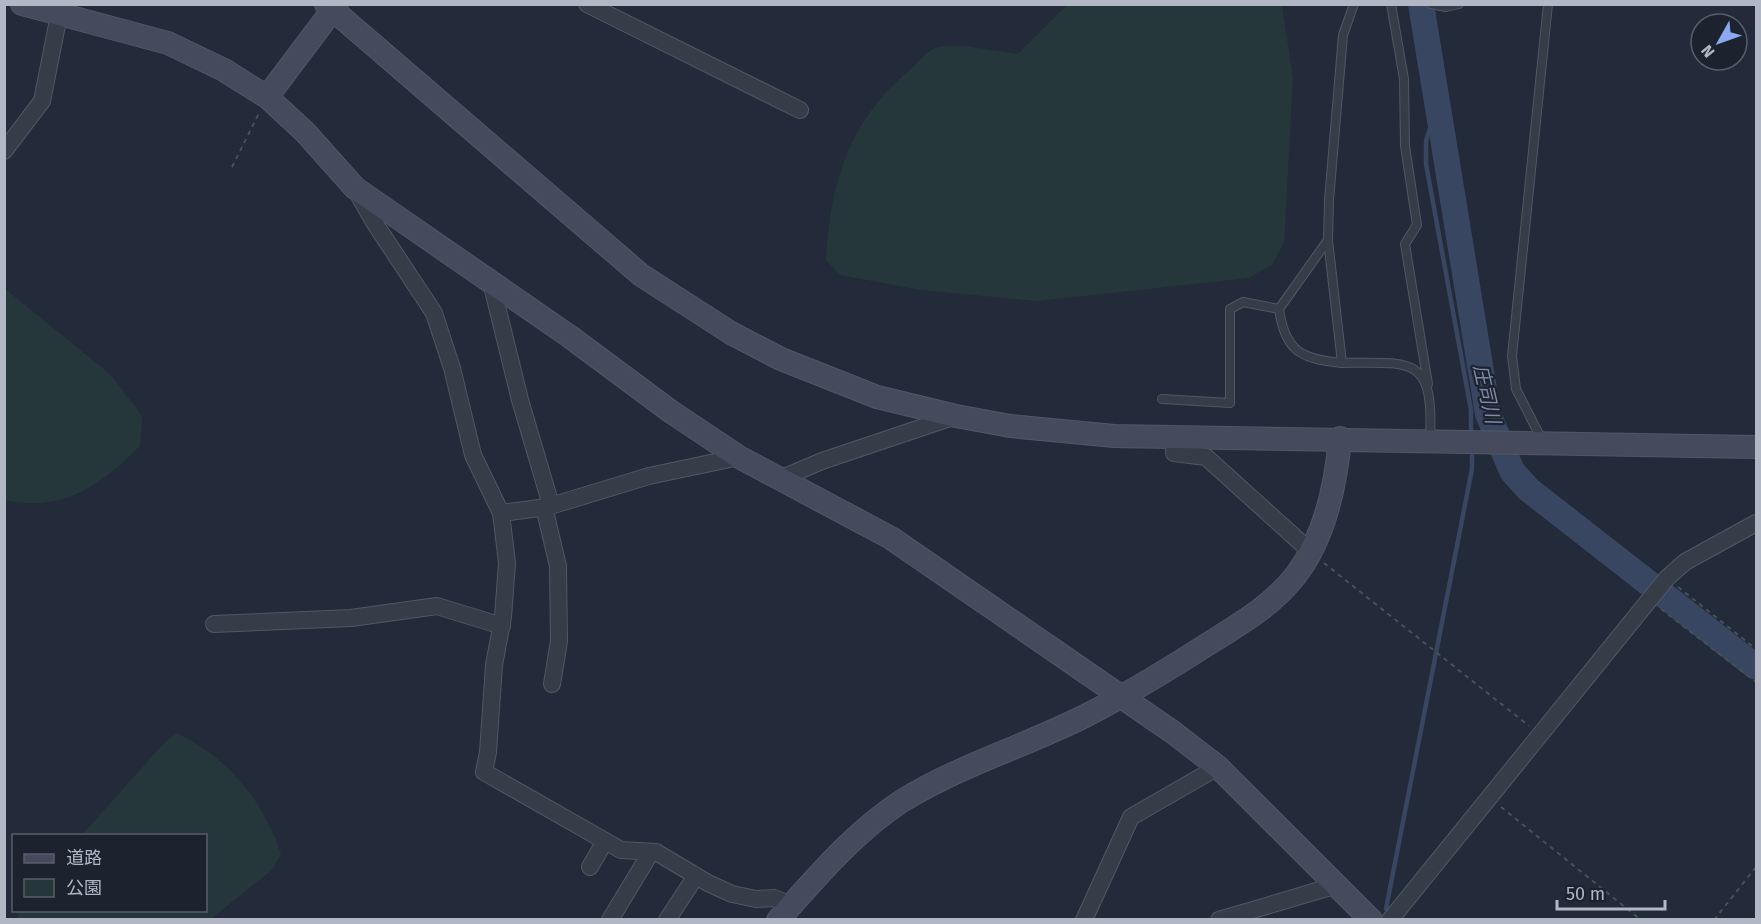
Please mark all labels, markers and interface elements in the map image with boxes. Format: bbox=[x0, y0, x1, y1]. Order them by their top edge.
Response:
north arrow bbox=[1689, 12, 1749, 72]
text: N bbox=[1697, 41, 1719, 61]
water label: 庄司川 bbox=[1469, 362, 1506, 428]
legend bbox=[12, 834, 207, 912]
text: 道路 bbox=[66, 847, 102, 869]
scale bar bbox=[1557, 873, 1665, 911]
text: 公園 bbox=[66, 877, 102, 899]
text: 50 m bbox=[1566, 883, 1605, 905]

